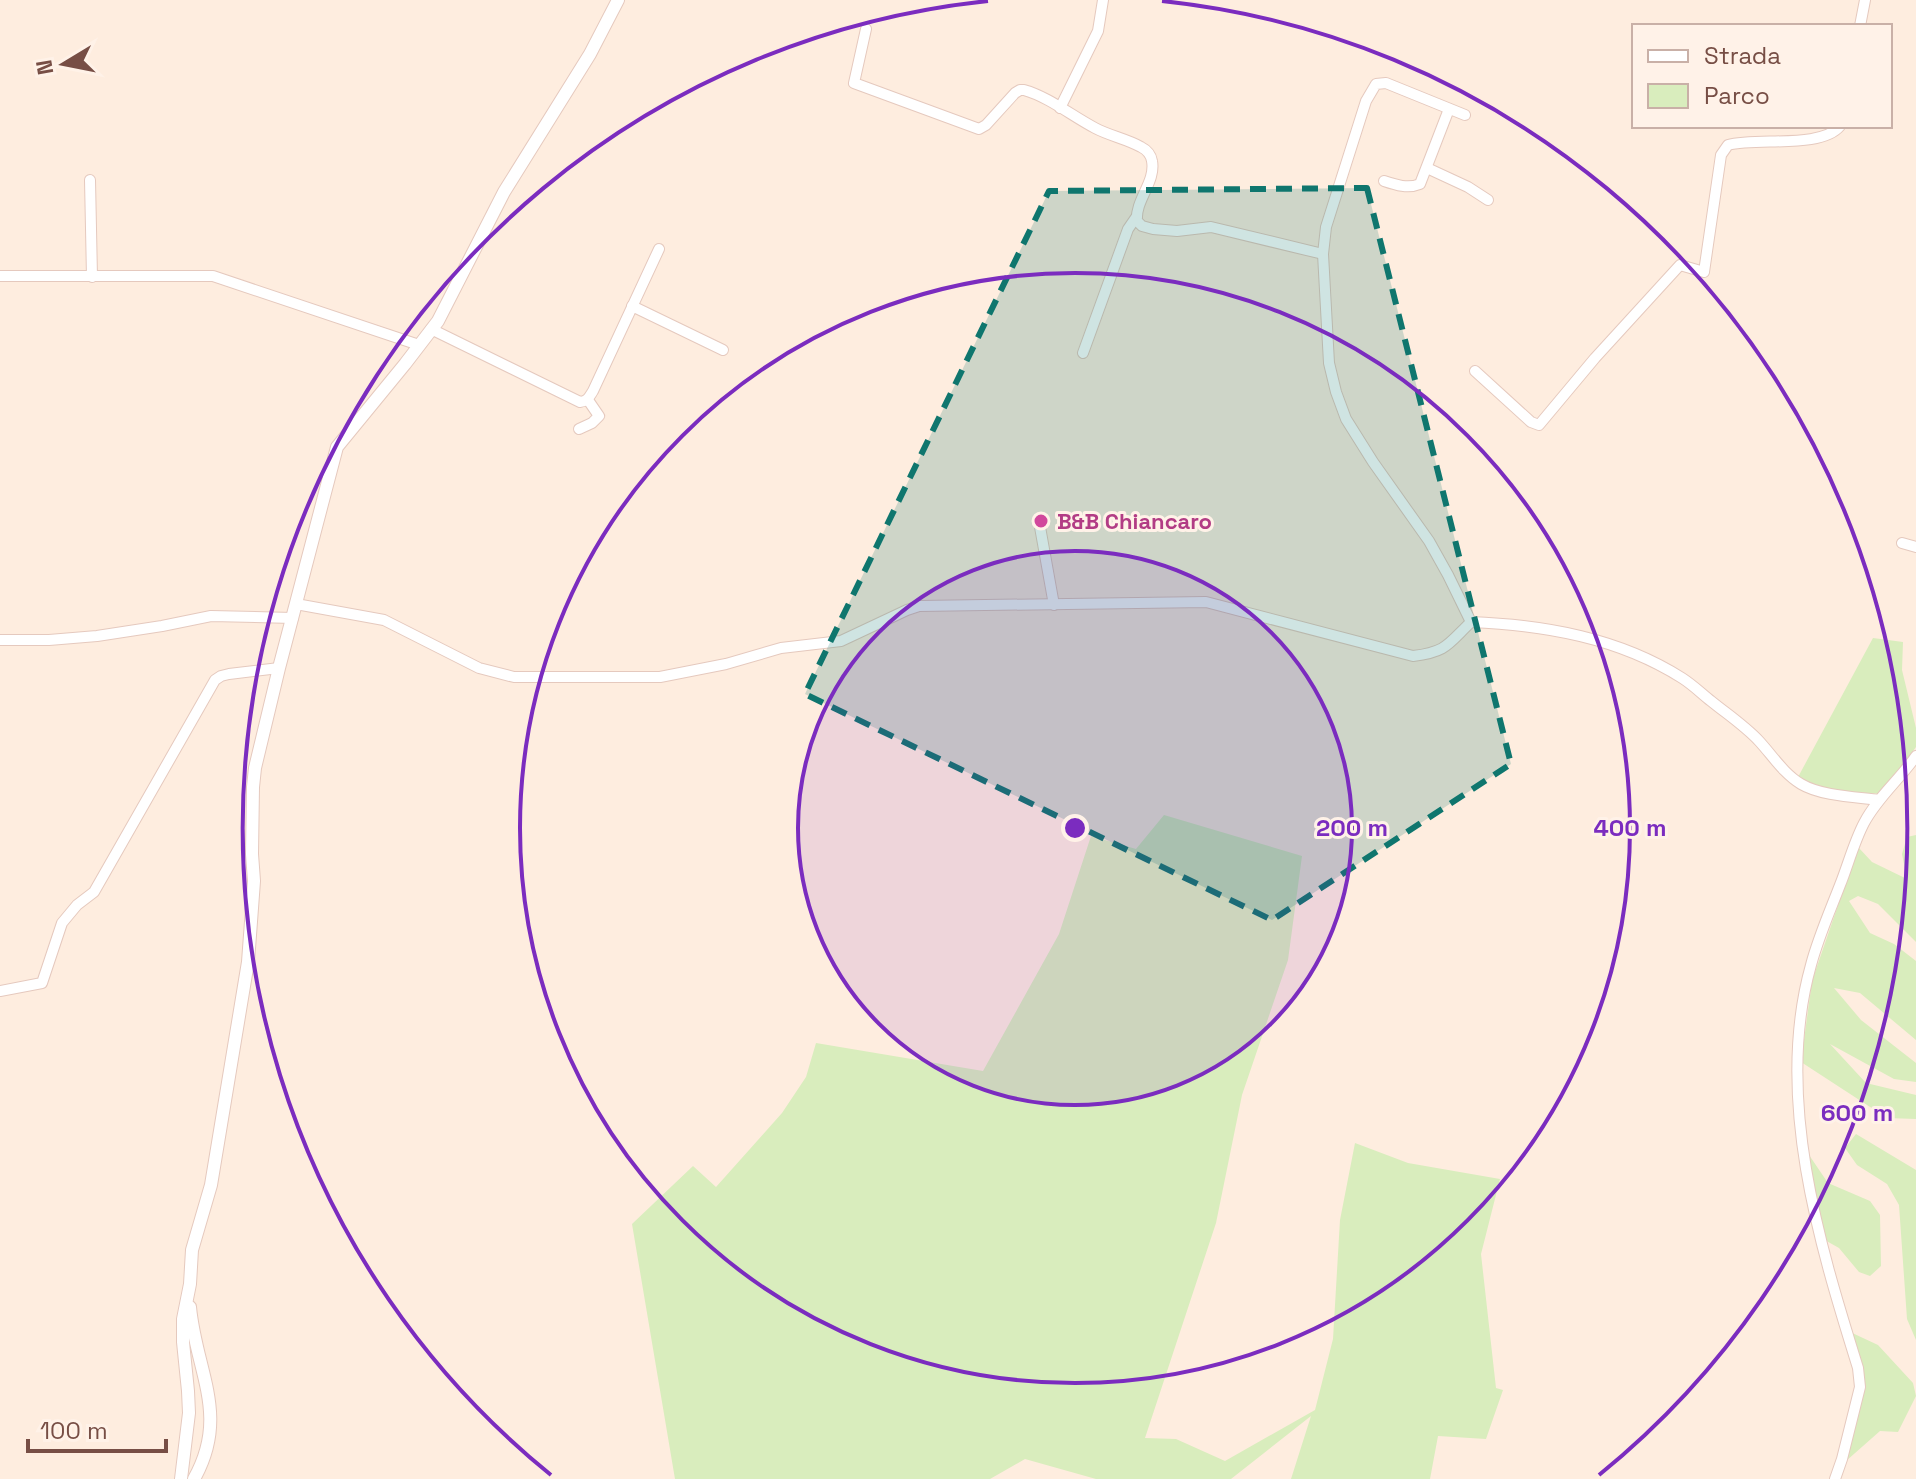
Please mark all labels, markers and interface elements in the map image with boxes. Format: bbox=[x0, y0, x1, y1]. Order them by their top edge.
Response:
north arrow bbox=[24, 24, 104, 104]
legend bbox=[1632, 24, 1892, 128]
text: Strada bbox=[1704, 40, 1781, 71]
text: N bbox=[29, 58, 59, 77]
text: Parco bbox=[1704, 80, 1770, 111]
place label: B&B Chiancaro bbox=[1057, 507, 1212, 535]
marker: B&B Chiancaro bbox=[1032, 512, 1050, 530]
text: 200 m bbox=[1316, 812, 1388, 843]
text: 400 m bbox=[1594, 812, 1666, 843]
centre of rings bbox=[1061, 814, 1089, 842]
text: 600 m bbox=[1821, 1097, 1893, 1128]
scale bar bbox=[28, 1403, 166, 1453]
text: 100 m bbox=[40, 1415, 108, 1446]

